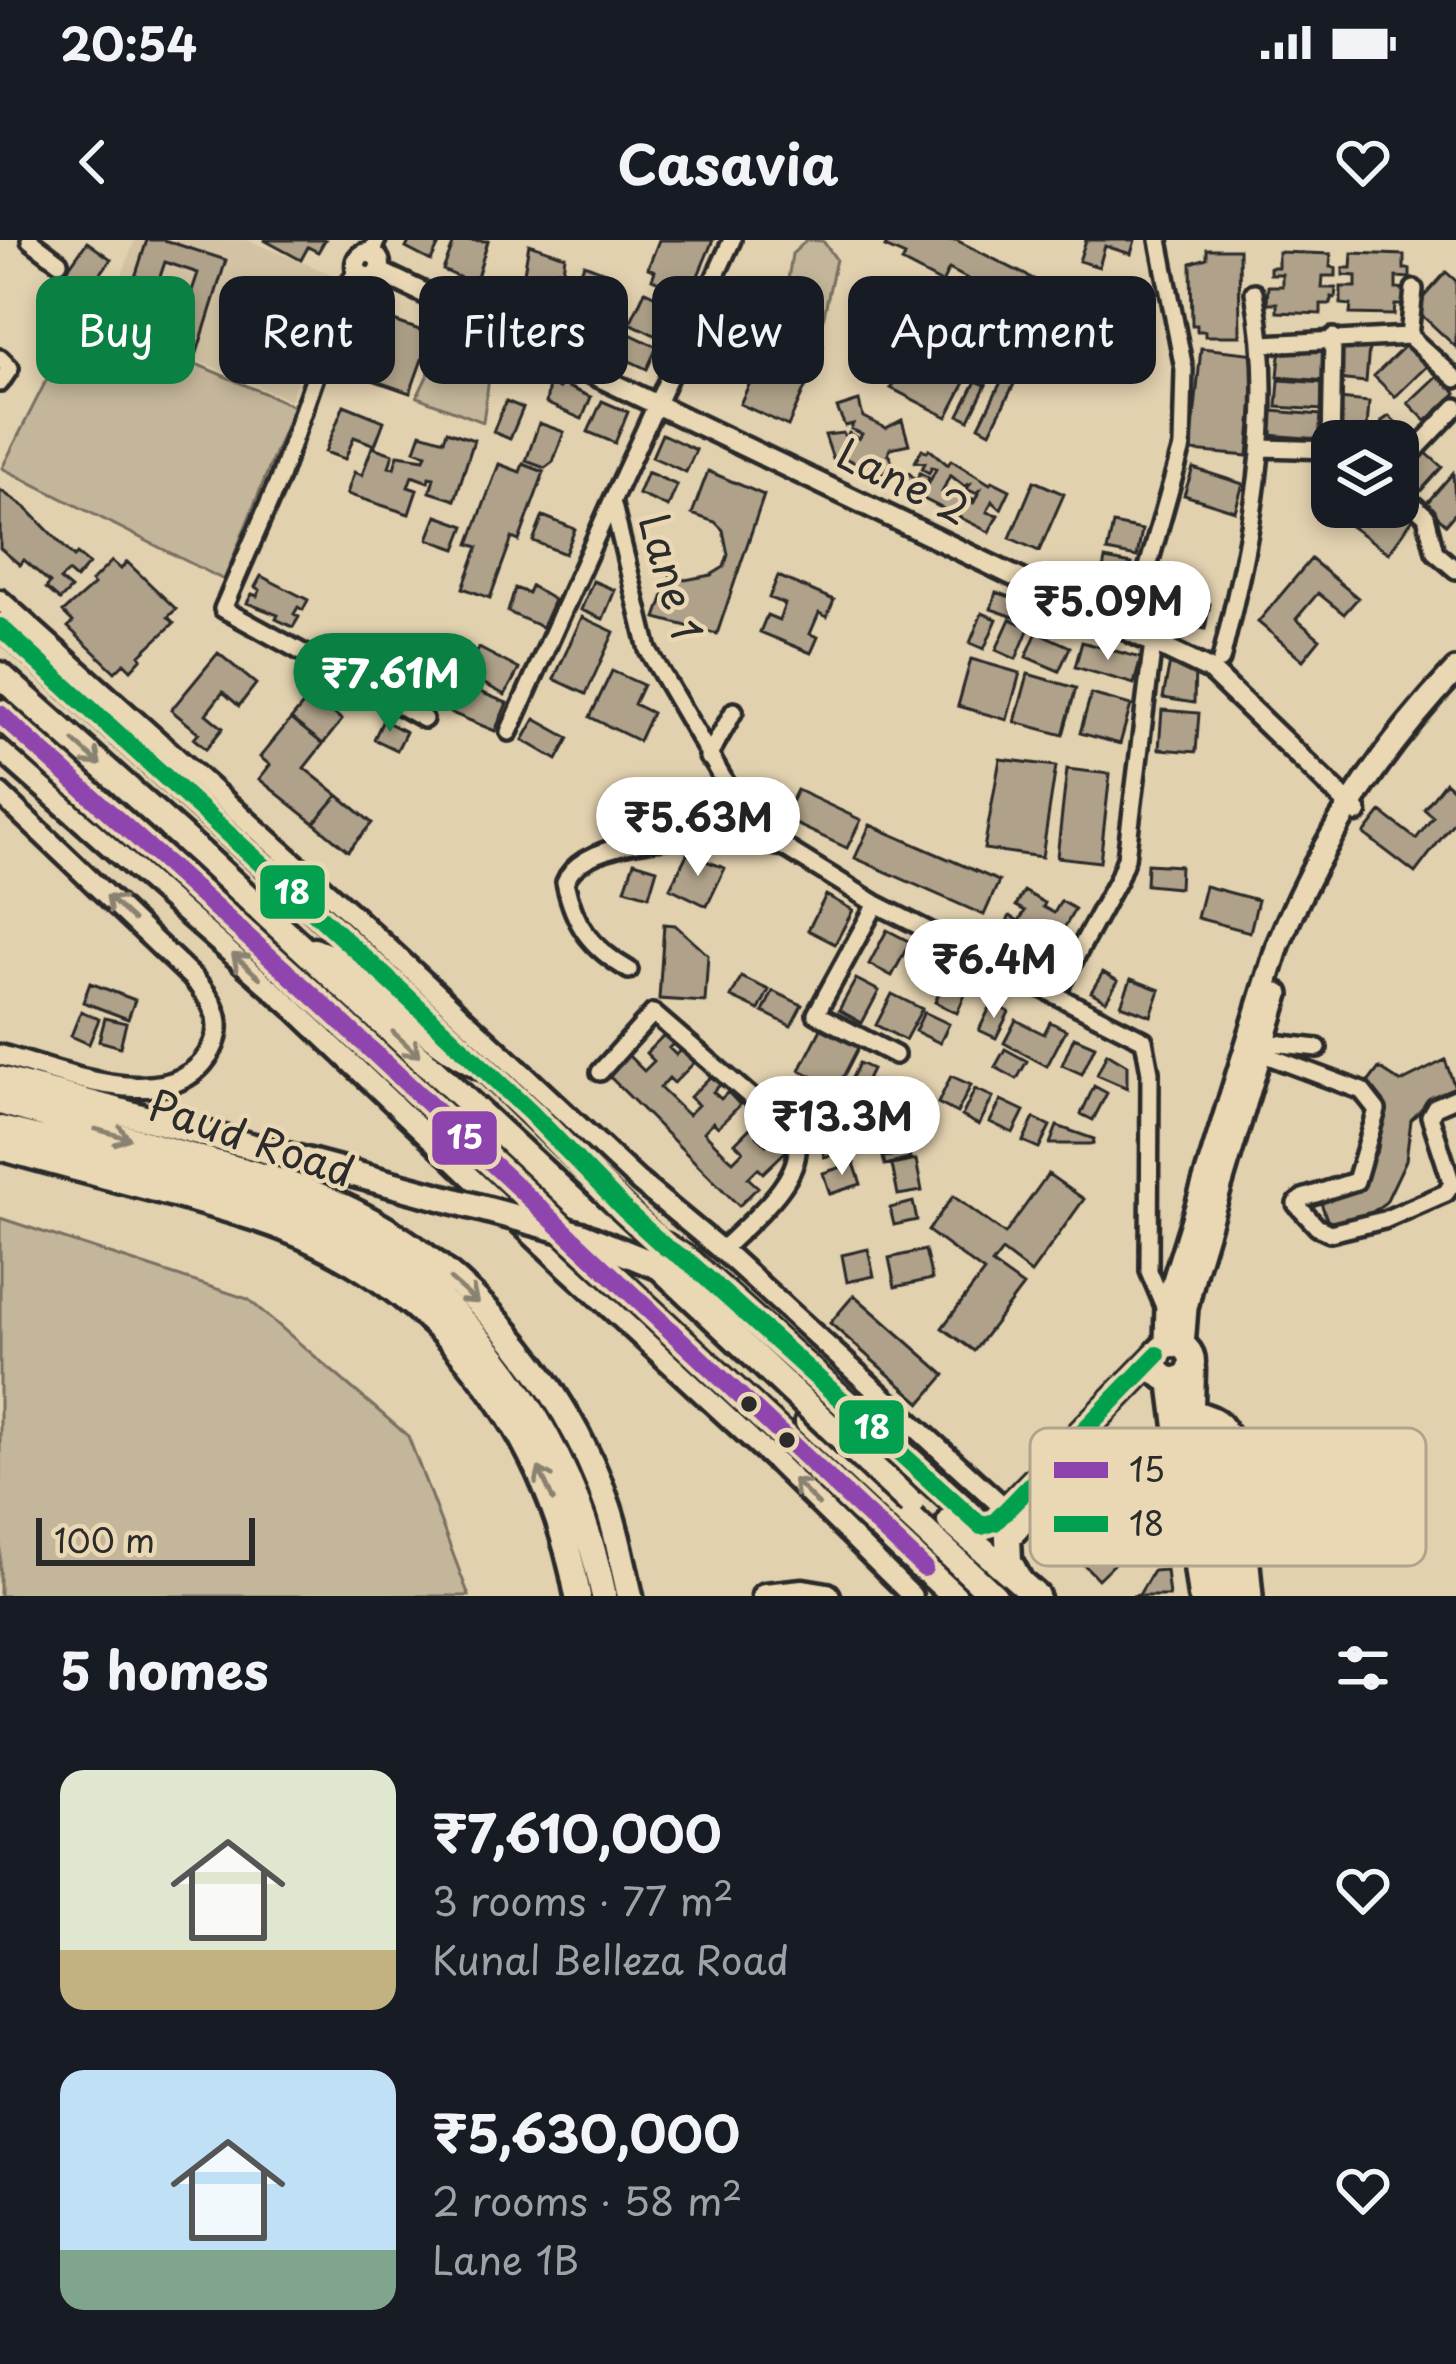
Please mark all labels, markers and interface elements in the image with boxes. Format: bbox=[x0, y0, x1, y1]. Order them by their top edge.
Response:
text: 20:54 bbox=[60, 8, 197, 76]
text: Casavia bbox=[617, 122, 839, 203]
icon: back bbox=[60, 129, 126, 195]
icon: heart bbox=[1330, 129, 1396, 195]
chip: Buy bbox=[36, 276, 195, 384]
chip: Rent bbox=[219, 276, 395, 384]
chip: Filters bbox=[419, 276, 628, 384]
chip: New bbox=[652, 276, 824, 384]
chip: Apartment bbox=[848, 276, 1156, 384]
map controls bbox=[1311, 420, 1419, 528]
button: layers bbox=[1311, 420, 1419, 528]
street label: Lane 2 bbox=[827, 421, 981, 539]
street label: Lane 1 bbox=[624, 505, 721, 647]
pin: ₹5.09M bbox=[1010, 561, 1206, 663]
text: ₹5.09M bbox=[1033, 570, 1183, 629]
pin: ₹7.61M bbox=[292, 633, 488, 735]
text: ₹7.61M bbox=[320, 642, 460, 701]
one-way arrow bbox=[72, 739, 102, 766]
pin: ₹5.63M bbox=[600, 777, 796, 879]
text: ₹5.63M bbox=[623, 786, 773, 845]
line badge: 18 bbox=[258, 863, 327, 921]
text: 18 bbox=[274, 865, 310, 915]
one-way arrow bbox=[106, 894, 135, 922]
pin: ₹6.4M bbox=[910, 919, 1078, 1021]
text: ₹6.4M bbox=[931, 928, 1057, 987]
one-way arrow bbox=[231, 953, 261, 980]
one-way arrow bbox=[391, 1030, 421, 1057]
street label: Paud Road bbox=[140, 1072, 363, 1201]
pin: ₹13.3M bbox=[744, 1076, 940, 1178]
text: ₹13.3M bbox=[771, 1085, 913, 1144]
line badge: 15 bbox=[430, 1109, 499, 1167]
text: 15 bbox=[447, 1110, 483, 1160]
one-way arrow bbox=[93, 1124, 131, 1146]
one-way arrow bbox=[449, 1277, 479, 1304]
unlabelled marker bbox=[738, 1393, 760, 1415]
line badge: 18 bbox=[837, 1398, 906, 1456]
text: 18 bbox=[854, 1400, 890, 1450]
legend bbox=[1030, 1428, 1426, 1566]
unlabelled marker bbox=[776, 1429, 798, 1451]
text: 15 bbox=[1129, 1443, 1165, 1493]
one-way arrow bbox=[534, 1467, 556, 1503]
one-way arrow bbox=[792, 1478, 821, 1506]
text: 18 bbox=[1129, 1497, 1164, 1547]
scale bar bbox=[36, 1512, 255, 1565]
text: 100 m bbox=[54, 1514, 155, 1564]
text: 5 homes bbox=[60, 1630, 269, 1707]
icon: filters bbox=[1330, 1635, 1396, 1701]
text: ₹7,610,000 bbox=[432, 1793, 722, 1870]
icon: home bbox=[156, 1818, 300, 1962]
icon: heart bbox=[1330, 1857, 1396, 1923]
text: 3 rooms · 77 m² bbox=[432, 1870, 734, 1929]
text: Kunal Belleza Road bbox=[432, 1929, 789, 1988]
text: ₹5,630,000 bbox=[432, 2093, 740, 2170]
icon: home bbox=[156, 2118, 300, 2262]
icon: heart bbox=[1330, 2157, 1396, 2223]
text: 2 rooms · 58 m² bbox=[432, 2170, 742, 2229]
text: Lane 1B bbox=[432, 2229, 579, 2288]

